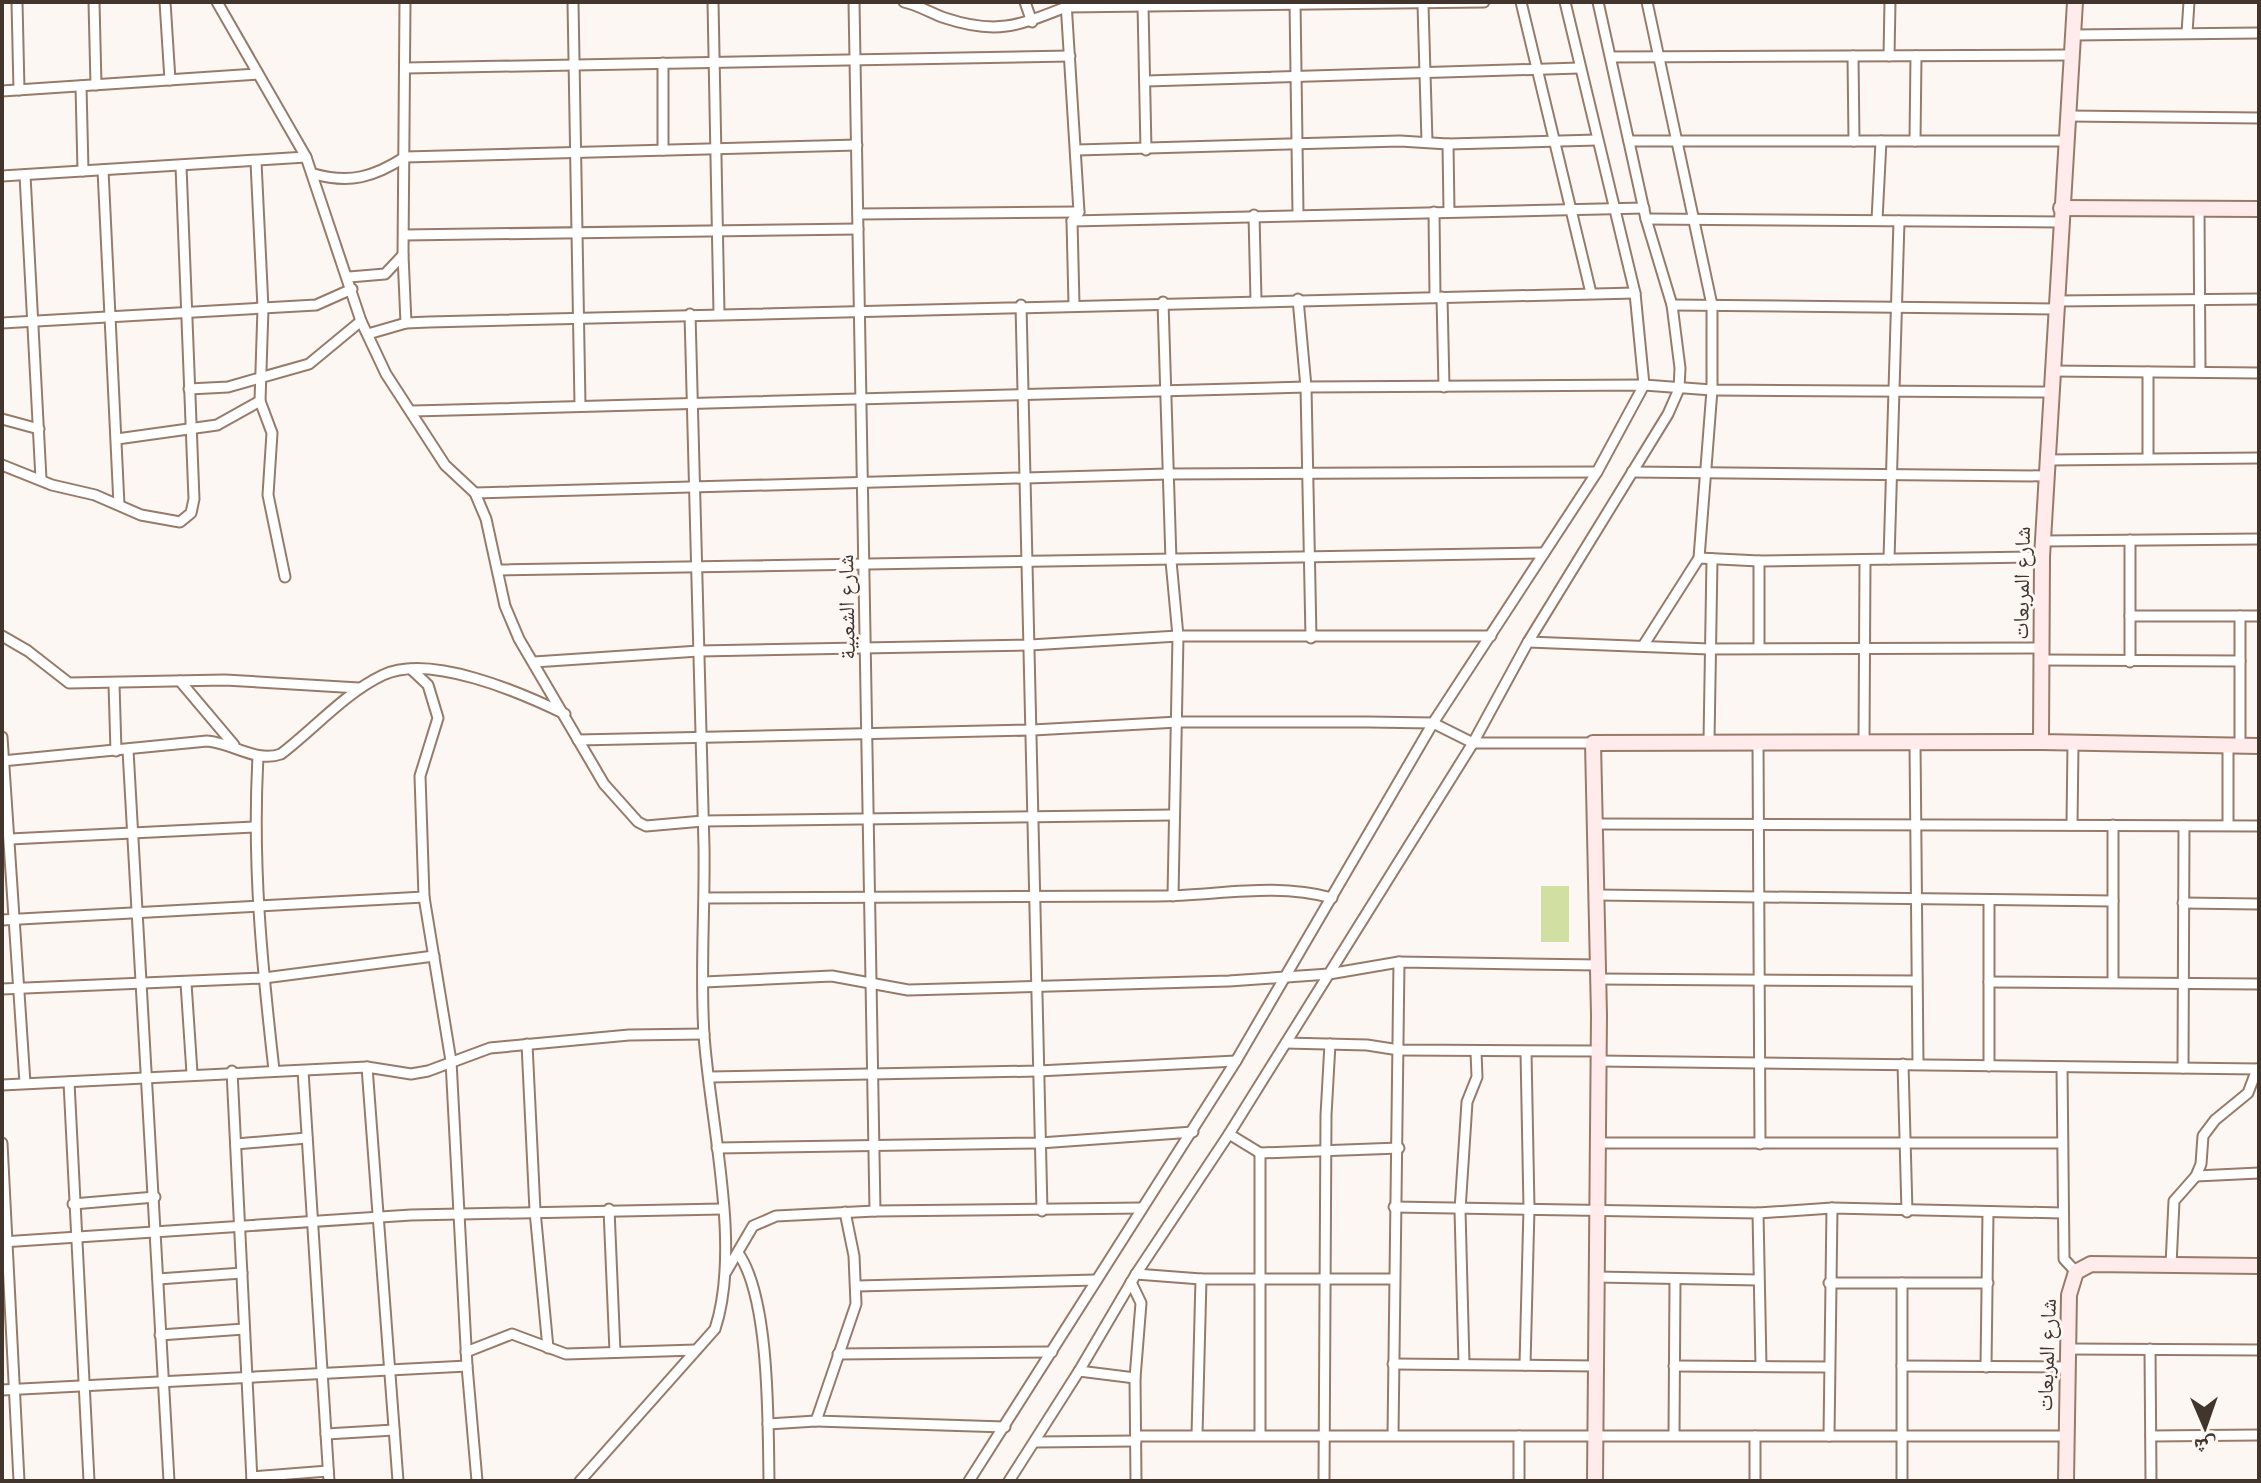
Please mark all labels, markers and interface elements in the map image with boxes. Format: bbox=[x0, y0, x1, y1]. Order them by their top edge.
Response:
street label: شارع المربعات bbox=[2007, 526, 2036, 640]
street label: شارع الشعبية bbox=[832, 554, 861, 660]
street label: شارع المربعات bbox=[2031, 1298, 2062, 1412]
north arrow bbox=[2165, 1387, 2245, 1467]
text: ش bbox=[2194, 1433, 2218, 1460]

